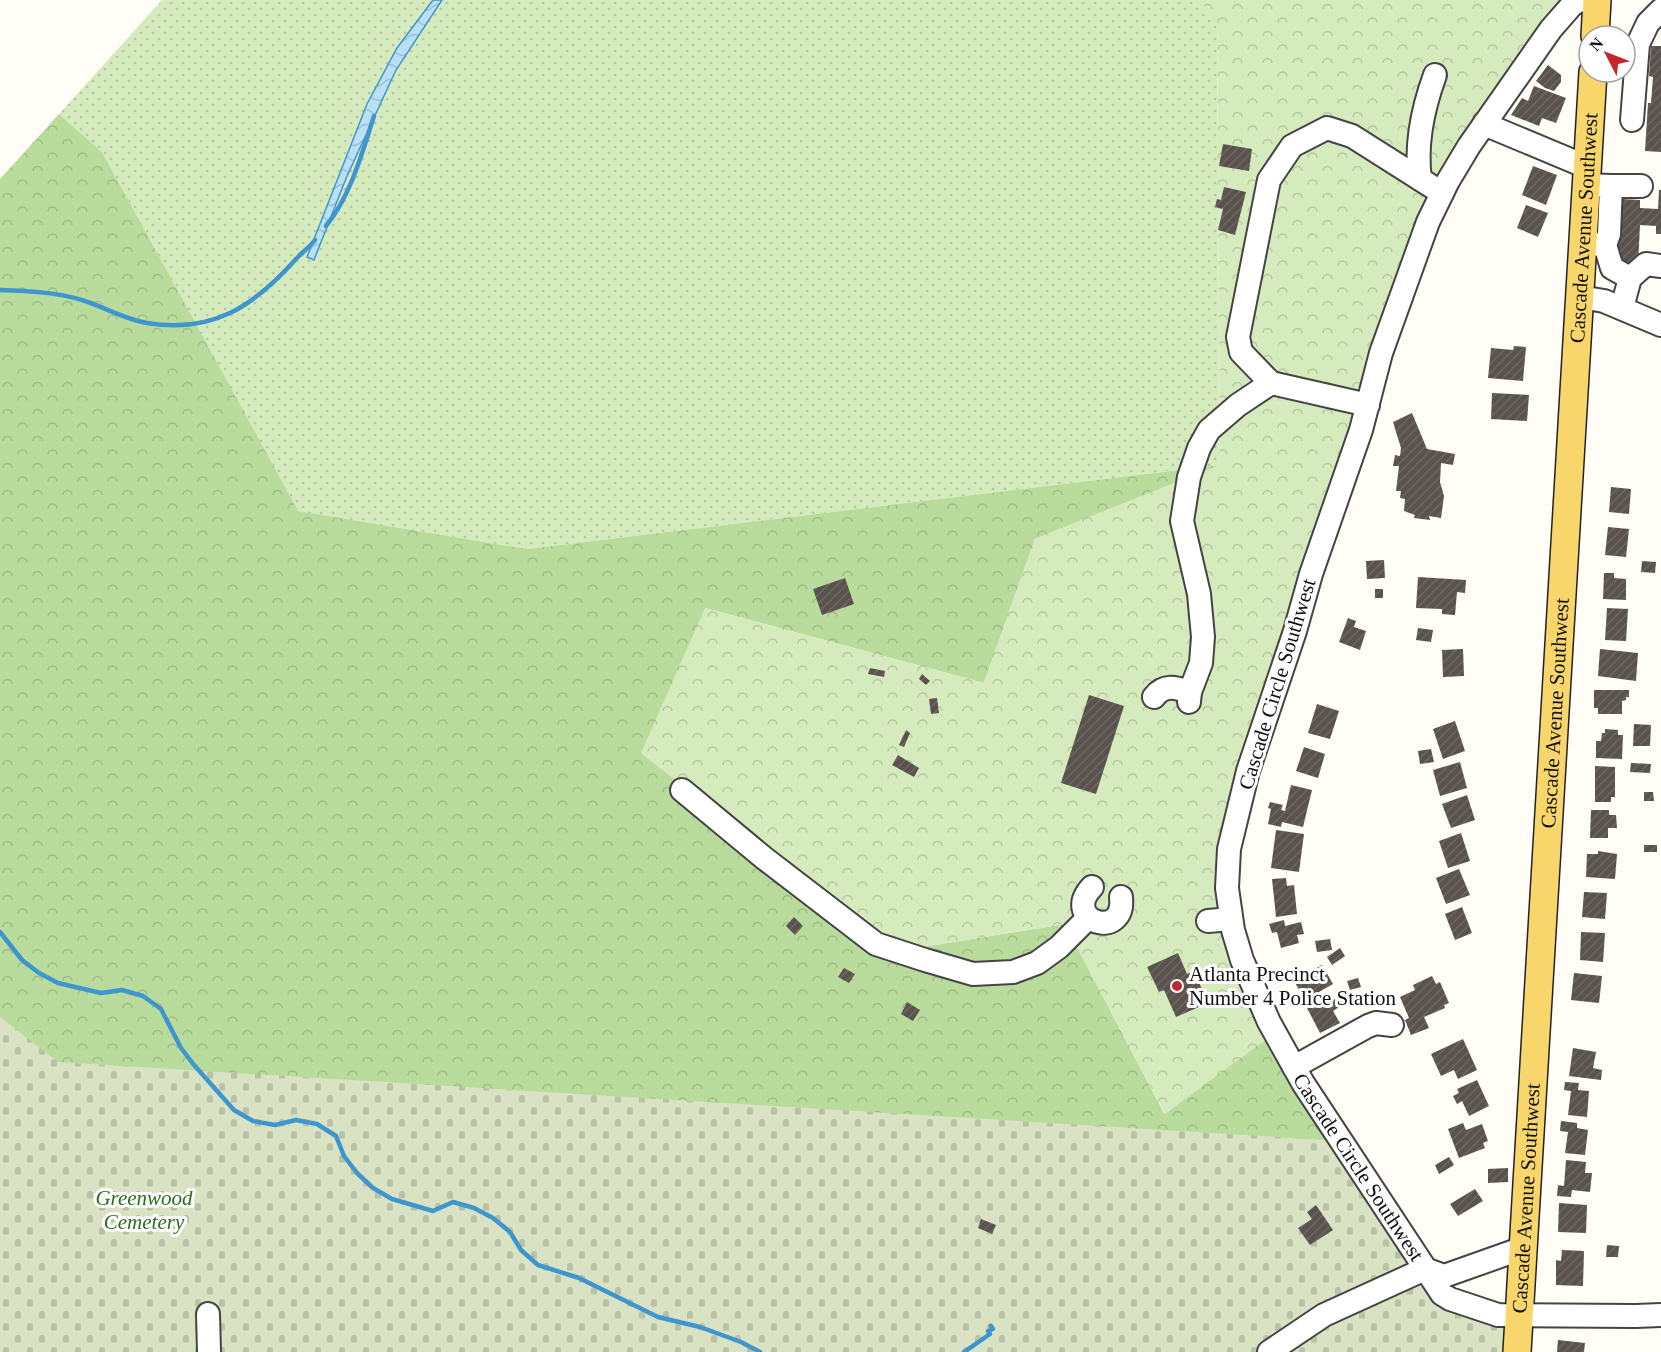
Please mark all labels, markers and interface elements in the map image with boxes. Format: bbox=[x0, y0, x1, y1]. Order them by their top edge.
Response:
north arrow bbox=[1577, 24, 1637, 84]
text: N bbox=[1586, 34, 1607, 54]
street label: Cascade Avenue Southwest bbox=[1565, 112, 1603, 344]
street label: Cascade Circle Southwest bbox=[1233, 575, 1321, 792]
street label: Cascade Avenue Southwest bbox=[1536, 597, 1574, 829]
place label: Atlanta Precinct Number 4 Police Station bbox=[1189, 962, 1397, 1010]
marker: Atlanta Precinct Number 4 Police Station bbox=[1170, 979, 1184, 993]
street label: Cascade Circle Southwest bbox=[1288, 1069, 1429, 1266]
street label: Cascade Avenue Southwest bbox=[1507, 1082, 1545, 1314]
park label: Greenwood Cemetery bbox=[95, 1186, 193, 1234]

